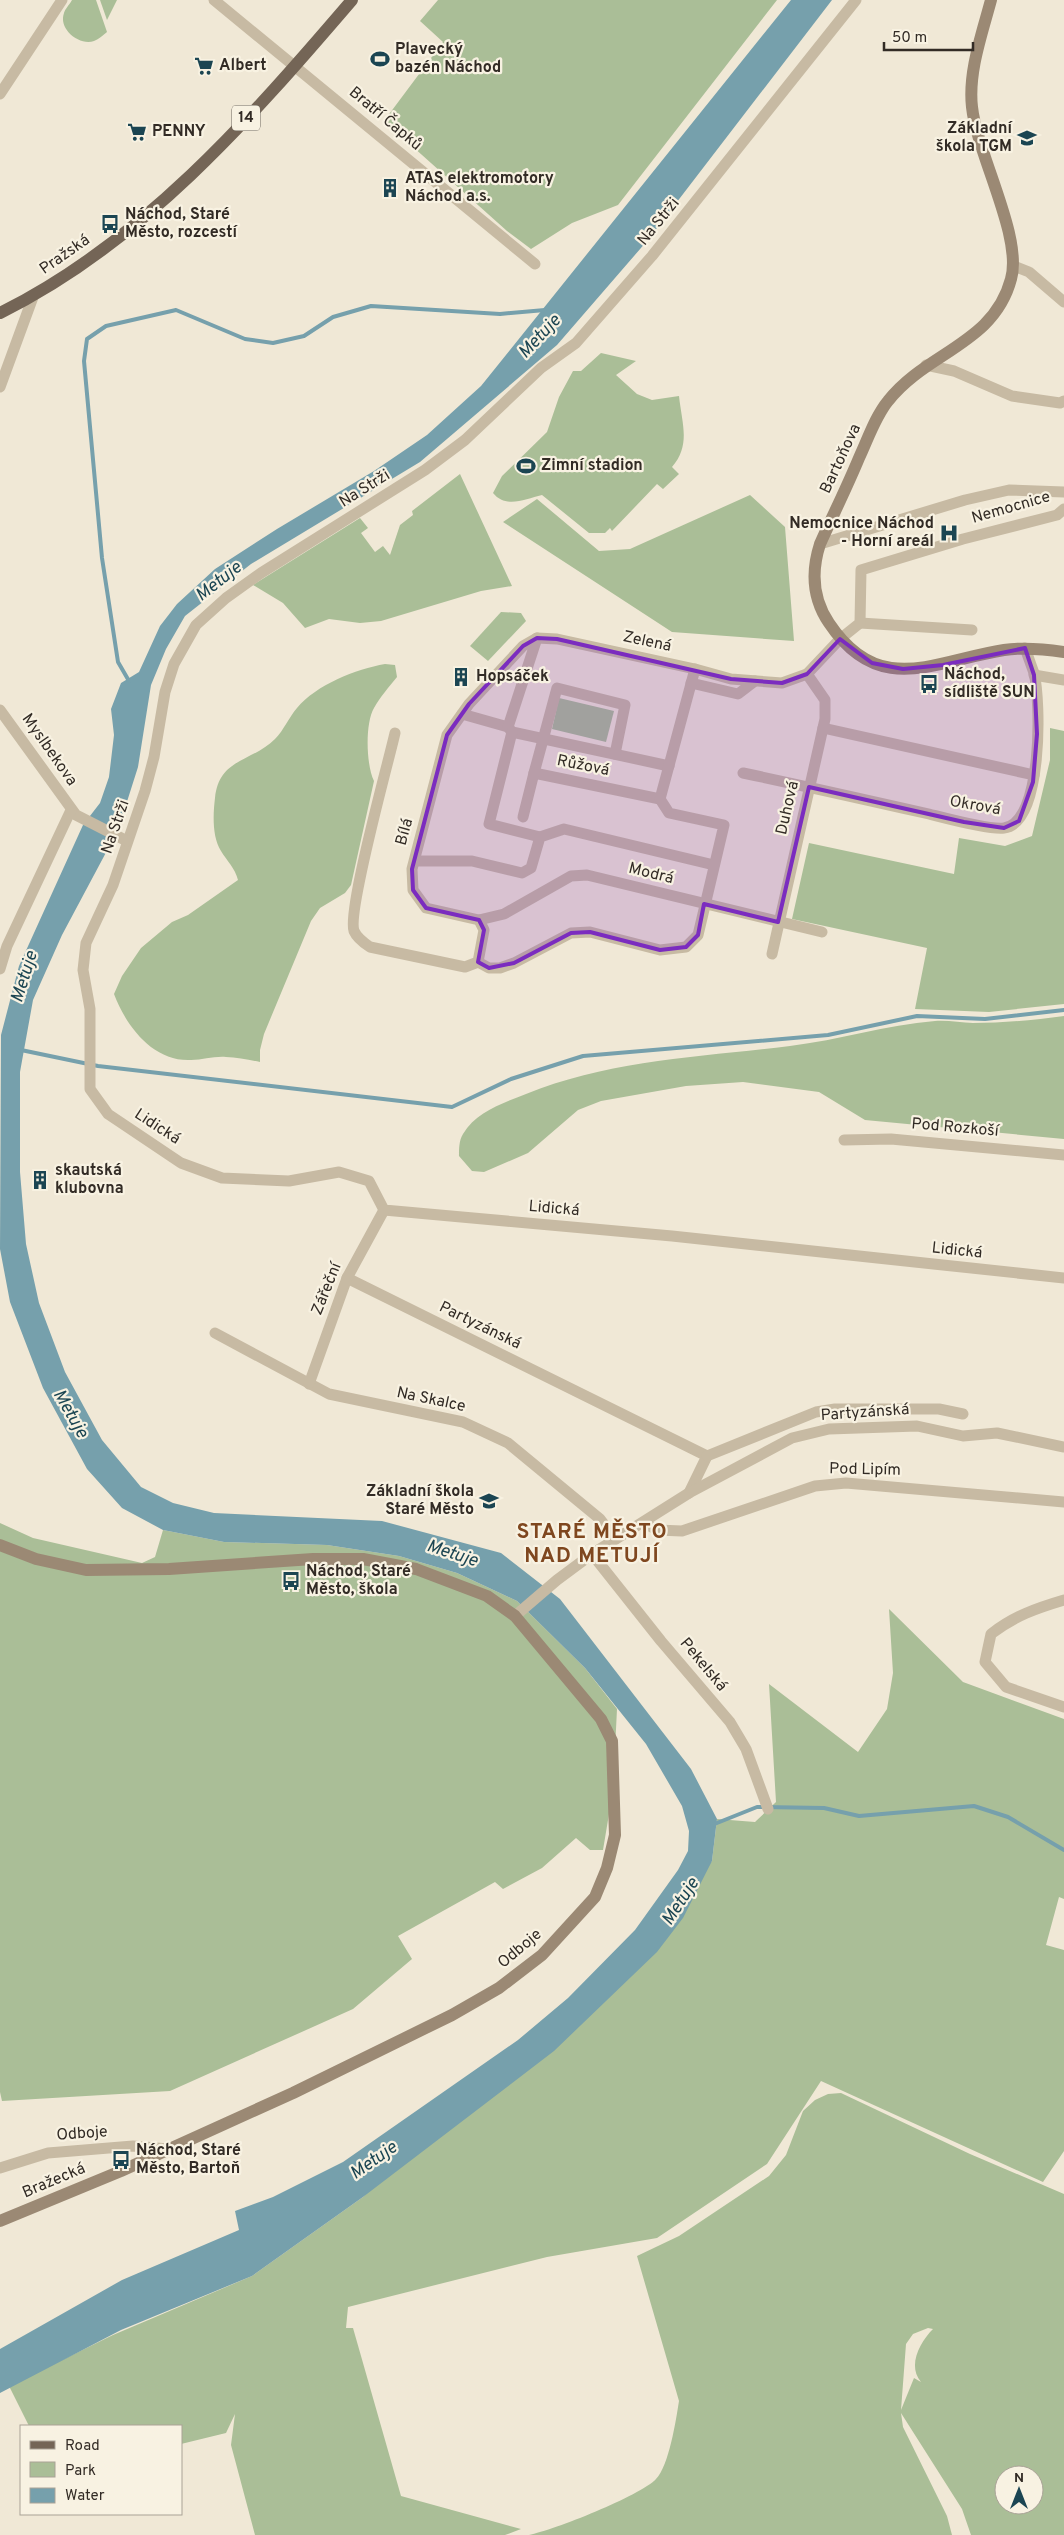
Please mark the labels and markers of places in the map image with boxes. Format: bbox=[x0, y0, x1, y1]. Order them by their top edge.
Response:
place label: Plavecký bazén Náchod bbox=[395, 40, 501, 78]
sports icon: Plavecký bazén Náchod bbox=[369, 48, 391, 70]
supermarket icon: Albert bbox=[193, 55, 215, 77]
place label: Albert bbox=[219, 56, 266, 76]
place label: Základní škola TGM bbox=[936, 119, 1013, 157]
supermarket icon: PENNY bbox=[126, 121, 148, 143]
place label: PENNY bbox=[152, 122, 206, 142]
school or university icon: Základní škola TGM bbox=[1016, 127, 1038, 149]
place label: ATAS elektromotory Náchod a.s. bbox=[405, 169, 554, 207]
building icon: ATAS elektromotory Náchod a.s. bbox=[379, 177, 401, 199]
place label: Náchod, Staré Město, rozcestí bbox=[125, 205, 239, 243]
bus stop icon: Náchod, Staré Město, rozcestí bbox=[99, 213, 121, 235]
sports icon: Zimní stadion bbox=[515, 455, 537, 477]
place label: Zimní stadion bbox=[541, 456, 643, 476]
place label: Nemocnice Náchod - Horní areál bbox=[789, 514, 934, 552]
hospital icon: Nemocnice Náchod - Horní areál bbox=[938, 522, 960, 544]
place label: Náchod, sídliště SUN bbox=[944, 665, 1035, 703]
building icon: Hopsáček bbox=[450, 666, 472, 688]
place label: Hopsáček bbox=[476, 667, 549, 687]
bus stop icon: Náchod, sídliště SUN bbox=[918, 673, 940, 695]
place label: skautská klubovna bbox=[55, 1161, 124, 1199]
building icon: skautská klubovna bbox=[29, 1169, 51, 1191]
place label: Základní škola Staré Město bbox=[366, 1482, 474, 1520]
school or university icon: Základní škola Staré Město bbox=[478, 1490, 500, 1512]
place label: Náchod, Staré Město, škola bbox=[306, 1562, 411, 1600]
bus stop icon: Náchod, Staré Město, škola bbox=[280, 1570, 302, 1592]
place label: Náchod, Staré Město, Bartoň bbox=[136, 2141, 241, 2179]
bus stop icon: Náchod, Staré Město, Bartoň bbox=[110, 2149, 132, 2171]

